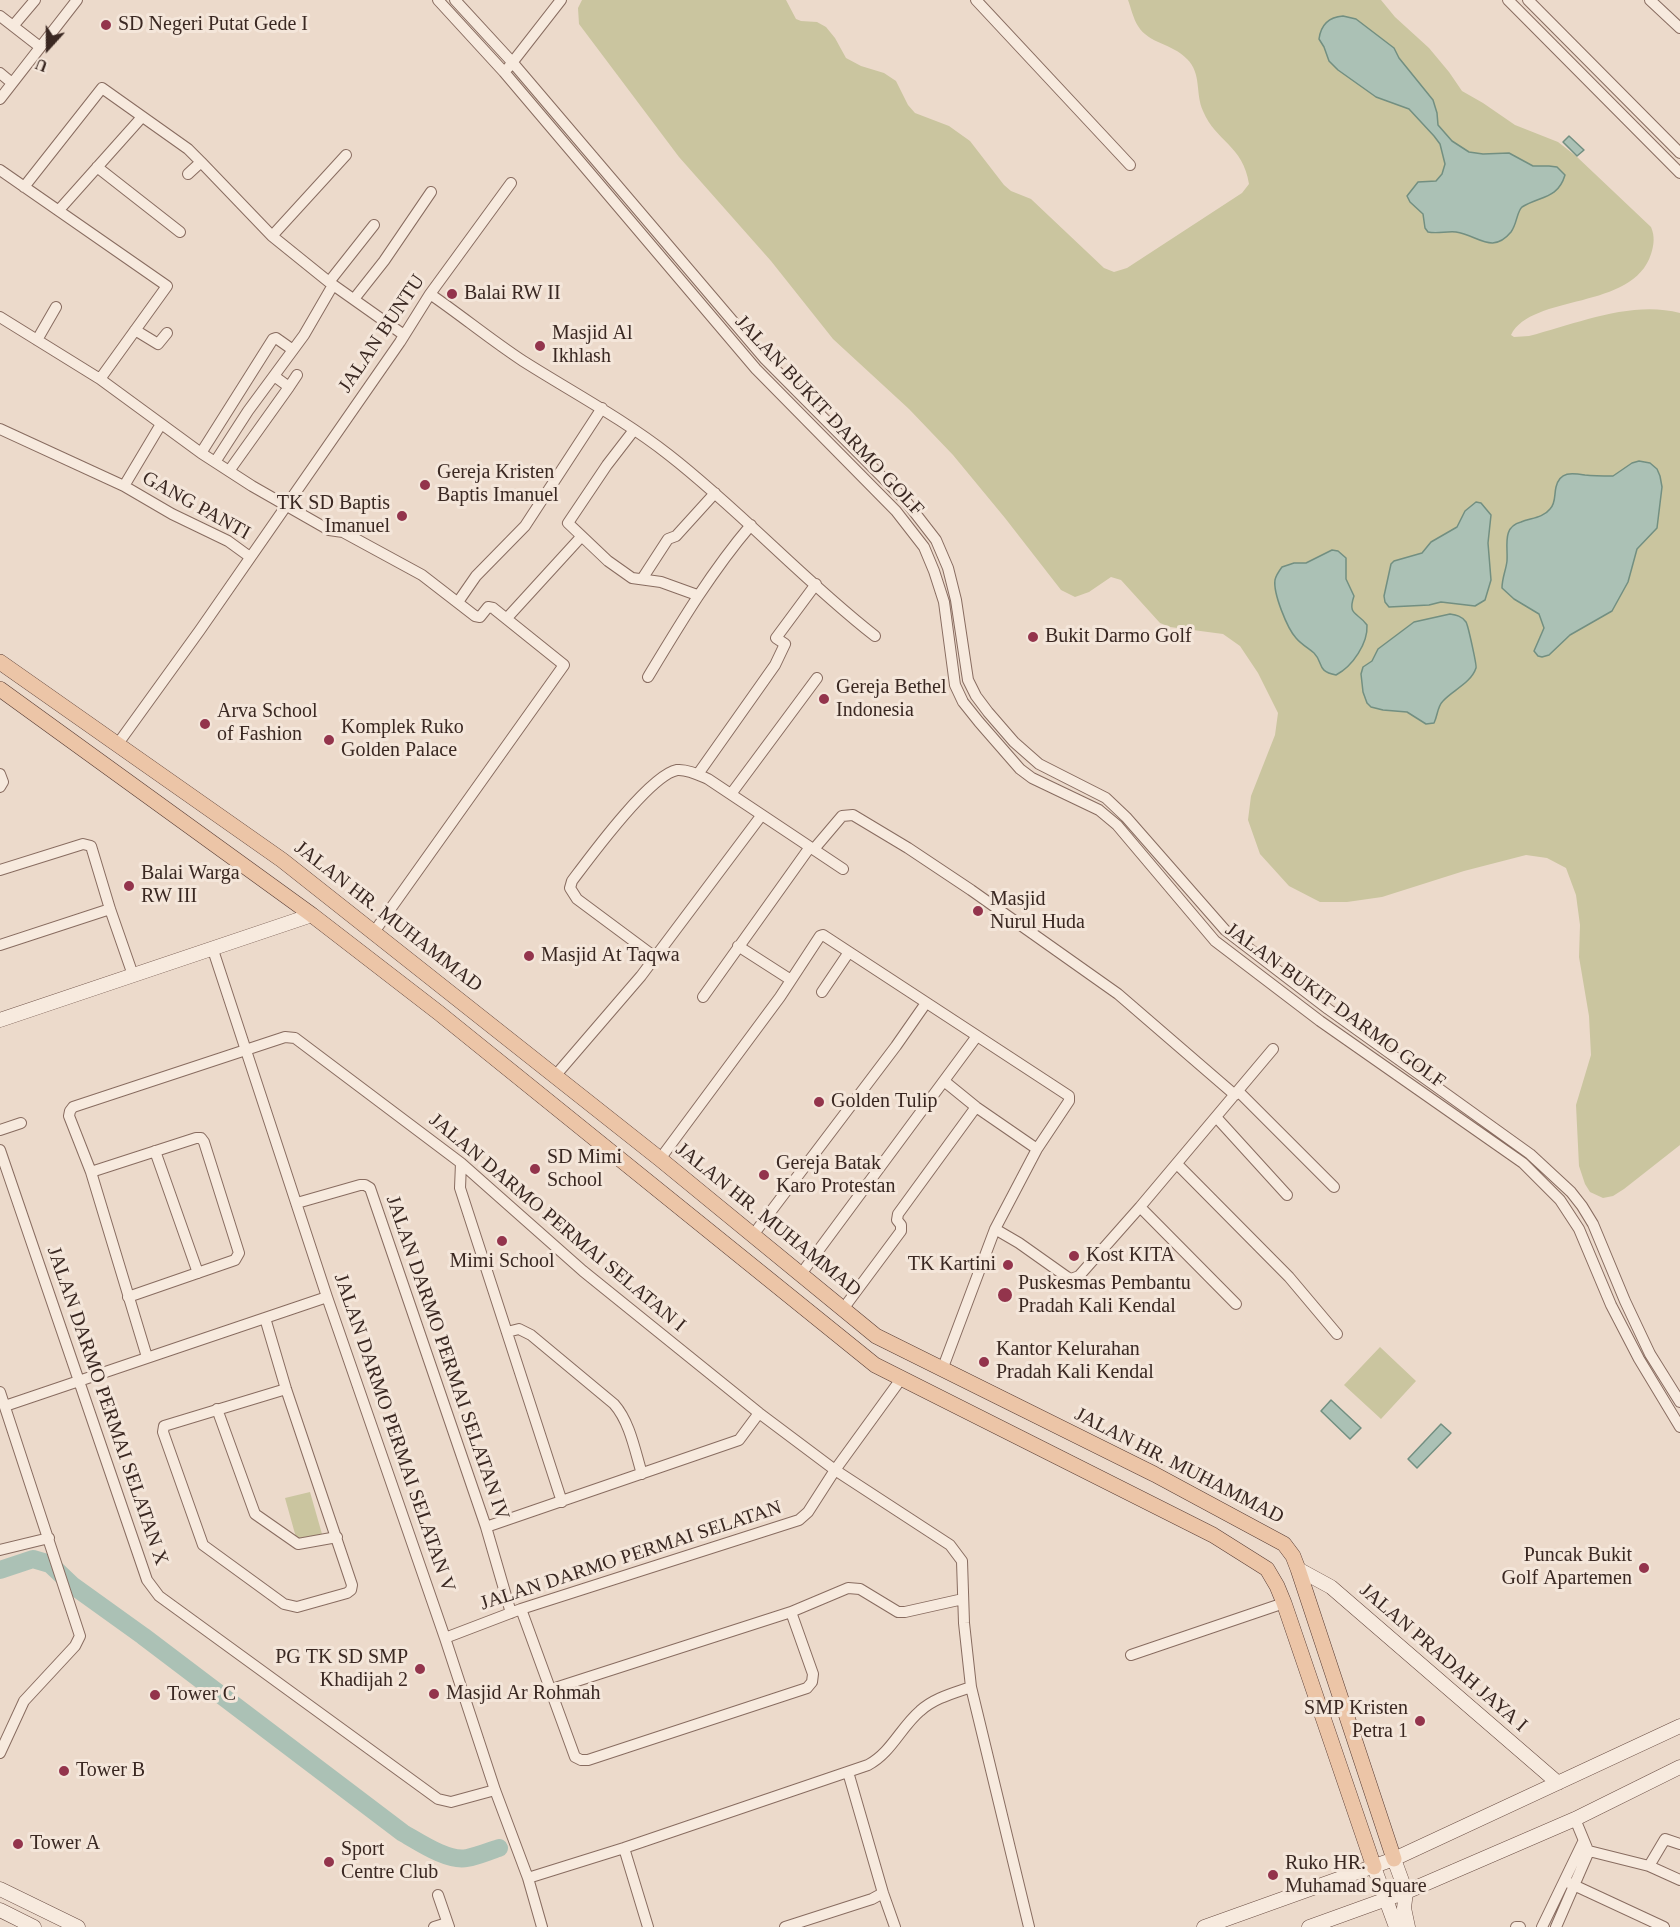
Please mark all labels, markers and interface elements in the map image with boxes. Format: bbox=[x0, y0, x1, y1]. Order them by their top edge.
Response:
place label: SD Negeri Putat Gede I bbox=[118, 13, 308, 37]
north arrow bbox=[18, 18, 78, 78]
marker: SD Negeri Putat Gede I bbox=[99, 18, 113, 32]
text: U bbox=[33, 55, 50, 75]
street label: JALAN BUNTU bbox=[334, 270, 430, 398]
place label: Balai RW II bbox=[464, 282, 561, 306]
marker: Balai RW II bbox=[445, 287, 459, 301]
street label: JALAN BUKIT DARMO GOLF bbox=[729, 311, 929, 521]
place label: Masjid Al Ikhlash bbox=[552, 322, 633, 369]
marker: Masjid Al Ikhlash bbox=[533, 339, 547, 353]
place label: Gereja Kristen Baptis Imanuel bbox=[437, 461, 559, 508]
street label: GANG PANTI bbox=[138, 466, 254, 546]
marker: Gereja Kristen Baptis Imanuel bbox=[418, 478, 432, 492]
place label: TK SD Baptis Imanuel bbox=[277, 492, 390, 539]
marker: TK SD Baptis Imanuel bbox=[395, 509, 409, 523]
place label: Bukit Darmo Golf bbox=[1045, 625, 1192, 649]
marker: Bukit Darmo Golf bbox=[1026, 630, 1040, 644]
place label: Gereja Bethel Indonesia bbox=[836, 676, 946, 723]
marker: Gereja Bethel Indonesia bbox=[817, 692, 831, 706]
place label: Arva School of Fashion bbox=[217, 700, 318, 747]
place label: Komplek Ruko Golden Palace bbox=[341, 716, 464, 763]
marker: Arva School of Fashion bbox=[198, 717, 212, 731]
marker: Komplek Ruko Golden Palace bbox=[322, 733, 336, 747]
street label: JALAN HR. MUHAMMAD bbox=[289, 836, 487, 998]
place label: Balai Warga RW III bbox=[141, 862, 240, 909]
marker: Balai Warga RW III bbox=[122, 879, 136, 893]
place label: Masjid Nurul Huda bbox=[990, 888, 1085, 935]
marker: Masjid Nurul Huda bbox=[971, 904, 985, 918]
street label: JALAN BUKIT DARMO GOLF bbox=[1220, 918, 1450, 1094]
place label: Masjid At Taqwa bbox=[541, 944, 680, 968]
marker: Masjid At Taqwa bbox=[522, 949, 536, 963]
place label: Golden Tulip bbox=[831, 1090, 938, 1114]
marker: Golden Tulip bbox=[812, 1095, 826, 1109]
street label: JALAN DARMO PERMAI SELATAN I bbox=[424, 1109, 690, 1337]
street label: JALAN HR. MUHAMMAD bbox=[670, 1138, 866, 1302]
place label: SD Mimi School bbox=[547, 1146, 622, 1193]
place label: Gereja Batak Karo Protestan bbox=[776, 1152, 895, 1199]
marker: SD Mimi School bbox=[528, 1162, 542, 1176]
marker: Gereja Batak Karo Protestan bbox=[757, 1168, 771, 1182]
street label: JALAN DARMO PERMAI SELATAN IV bbox=[380, 1193, 514, 1523]
marker: Mimi School bbox=[495, 1234, 509, 1248]
street label: JALAN DARMO PERMAI SELATAN X bbox=[41, 1244, 173, 1568]
place label: Kost KITA bbox=[1086, 1244, 1175, 1268]
marker: Kost KITA bbox=[1067, 1249, 1081, 1263]
place label: Mimi School bbox=[449, 1250, 555, 1274]
place label: TK Kartini bbox=[908, 1253, 996, 1277]
marker: TK Kartini bbox=[1001, 1258, 1015, 1272]
street label: JALAN DARMO PERMAI SELATAN V bbox=[328, 1271, 460, 1595]
place label: Puskesmas Pembantu Pradah Kali Kendal bbox=[1018, 1272, 1191, 1319]
marker: Puskesmas Pembantu Pradah Kali Kendal bbox=[996, 1286, 1014, 1304]
place label: Kantor Kelurahan Pradah Kali Kendal bbox=[996, 1338, 1154, 1385]
marker: Kantor Kelurahan Pradah Kali Kendal bbox=[977, 1355, 991, 1369]
street label: JALAN HR. MUHAMMAD bbox=[1070, 1403, 1288, 1529]
street label: JALAN DARMO PERMAI SELATAN bbox=[477, 1496, 785, 1616]
place label: Puncak Bukit Golf Apartemen bbox=[1501, 1544, 1632, 1591]
marker: Puncak Bukit Golf Apartemen bbox=[1637, 1561, 1651, 1575]
street label: JALAN PRADAH JAYA I bbox=[1354, 1579, 1532, 1737]
place label: PG TK SD SMP Khadijah 2 bbox=[275, 1646, 408, 1693]
marker: PG TK SD SMP Khadijah 2 bbox=[413, 1662, 427, 1676]
place label: Masjid Ar Rohmah bbox=[446, 1682, 600, 1706]
place label: Tower C bbox=[167, 1683, 236, 1707]
marker: Masjid Ar Rohmah bbox=[427, 1687, 441, 1701]
marker: Tower C bbox=[148, 1688, 162, 1702]
place label: SMP Kristen Petra 1 bbox=[1304, 1697, 1408, 1744]
marker: SMP Kristen Petra 1 bbox=[1413, 1714, 1427, 1728]
place label: Tower B bbox=[76, 1759, 145, 1783]
marker: Tower B bbox=[57, 1764, 71, 1778]
place label: Tower A bbox=[30, 1832, 100, 1856]
marker: Tower A bbox=[11, 1837, 25, 1851]
place label: Sport Centre Club bbox=[341, 1838, 438, 1885]
place label: Ruko HR. Muhamad Square bbox=[1285, 1852, 1427, 1899]
marker: Sport Centre Club bbox=[322, 1855, 336, 1869]
marker: Ruko HR. Muhamad Square bbox=[1266, 1868, 1280, 1882]

